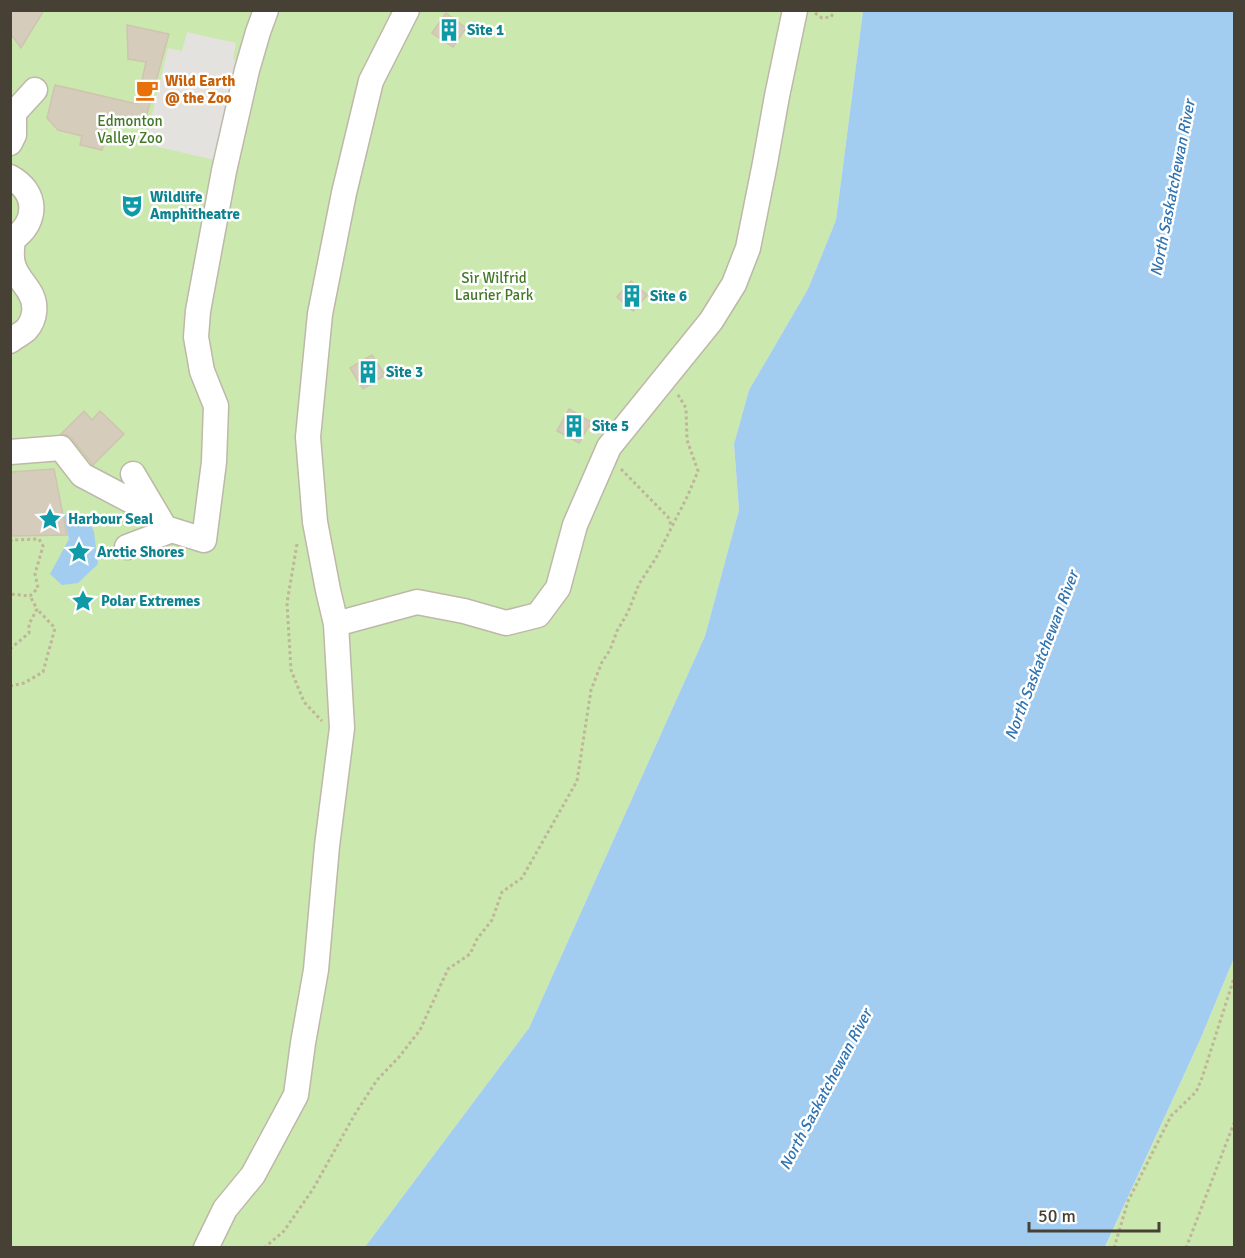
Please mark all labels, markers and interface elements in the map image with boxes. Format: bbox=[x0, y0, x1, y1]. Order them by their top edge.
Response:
building icon: Site 1 bbox=[436, 17, 462, 43]
place label: Site 1 bbox=[467, 21, 504, 39]
place label: Wild Earth @ the Zoo bbox=[165, 72, 235, 107]
cafe icon: Wild Earth @ the Zoo bbox=[134, 77, 160, 103]
water label: North Saskatchewan River bbox=[1146, 96, 1200, 278]
park label: Edmonton Valley Zoo bbox=[97, 112, 163, 147]
place label: Wildlife Amphitheatre bbox=[150, 188, 240, 223]
theatre icon: Wildlife Amphitheatre bbox=[119, 193, 145, 219]
park label: Sir Wilfrid Laurier Park bbox=[455, 269, 534, 304]
building icon: Site 6 bbox=[619, 283, 645, 309]
place label: Site 6 bbox=[650, 287, 687, 305]
building icon: Site 3 bbox=[355, 359, 381, 385]
place label: Site 3 bbox=[386, 363, 423, 381]
building icon: Site 5 bbox=[561, 413, 587, 439]
place label: Site 5 bbox=[592, 417, 629, 435]
place icon: Harbour Seal bbox=[37, 506, 63, 532]
place label: Harbour Seal bbox=[68, 510, 154, 528]
place icon: Arctic Shores bbox=[66, 539, 92, 565]
place label: Arctic Shores bbox=[97, 543, 184, 561]
water label: North Saskatchewan River bbox=[1000, 566, 1084, 743]
place icon: Polar Extremes bbox=[70, 588, 96, 614]
place label: Polar Extremes bbox=[101, 592, 201, 610]
water label: North Saskatchewan River bbox=[775, 1004, 878, 1173]
scale bar bbox=[1029, 1195, 1160, 1233]
text: 50 m bbox=[1038, 1205, 1076, 1227]

